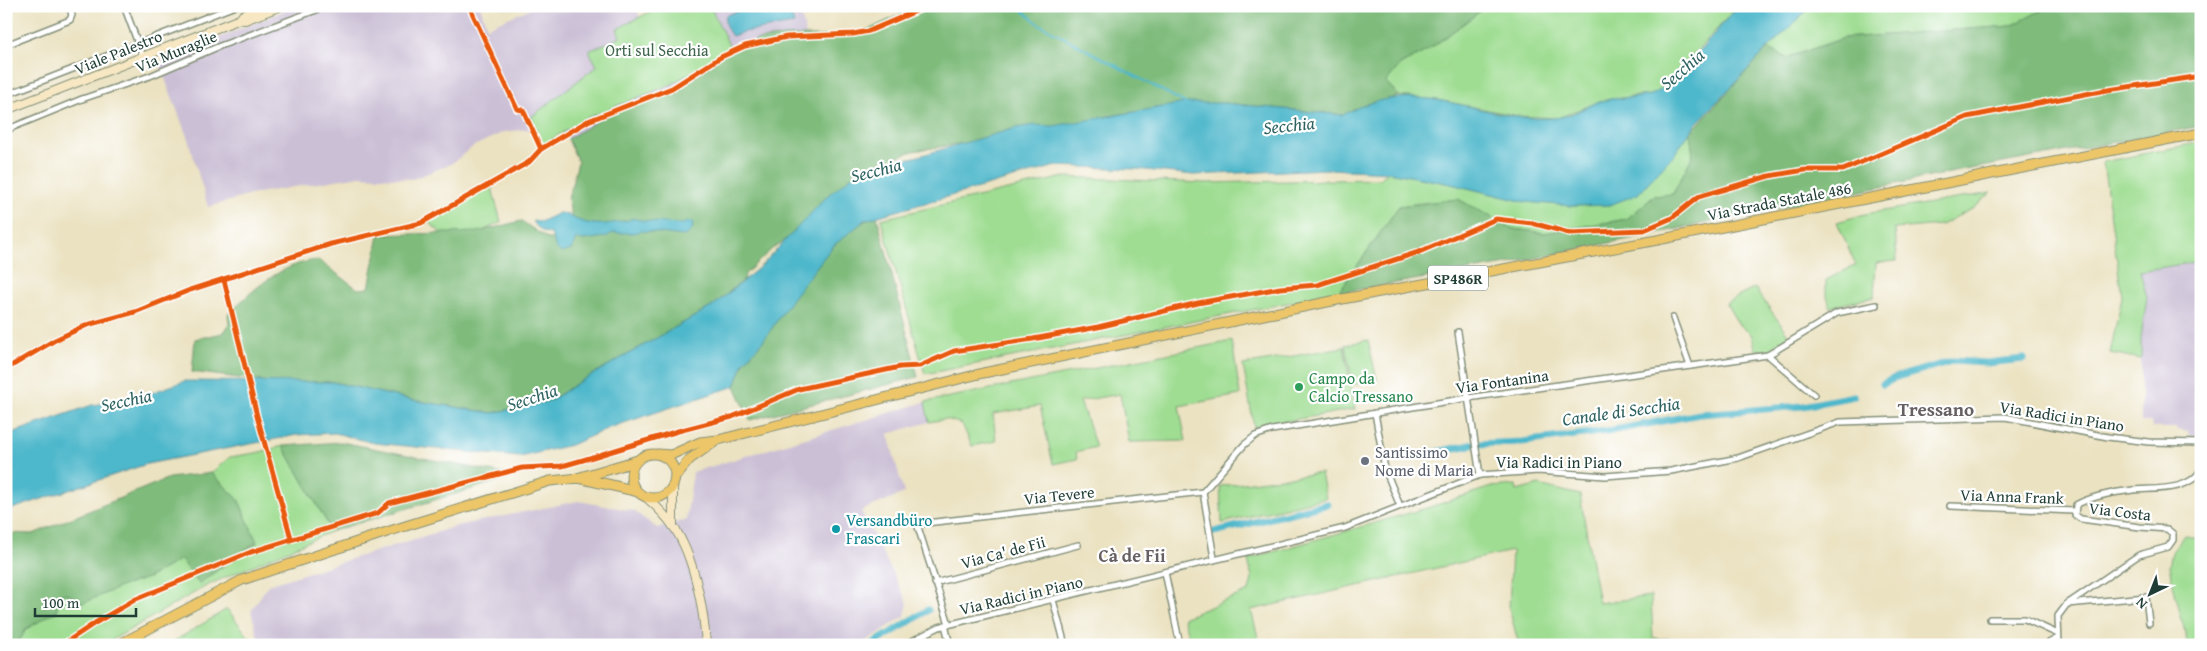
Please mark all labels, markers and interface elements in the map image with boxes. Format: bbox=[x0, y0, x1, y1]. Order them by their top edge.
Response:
street label: Viale Palestro bbox=[71, 24, 165, 80]
street label: Via Muraglie bbox=[132, 24, 220, 78]
park label: Orti sul Secchia bbox=[605, 38, 709, 62]
water label: Secchia bbox=[1654, 41, 1711, 96]
water label: Secchia bbox=[1262, 109, 1317, 141]
water label: Secchia bbox=[848, 150, 905, 189]
street label: Via Strada Statale 486 bbox=[1705, 175, 1853, 227]
road number: SP486R bbox=[1428, 266, 1488, 290]
street label: Via Fontanina bbox=[1454, 363, 1550, 399]
place label: Campo da Calcio Tressano bbox=[1309, 366, 1413, 408]
water label: Secchia bbox=[503, 376, 561, 418]
water label: Secchia bbox=[98, 381, 155, 419]
marker: Campo da Calcio Tressano bbox=[1293, 381, 1305, 393]
water label: Canale di Secchia bbox=[1561, 389, 1682, 433]
street label: Via Radici in Piano bbox=[1998, 394, 2126, 438]
district label: Tressano bbox=[1898, 395, 1974, 423]
place label: Santissimo Nome di Maria bbox=[1375, 440, 1474, 482]
street label: Via Radici in Piano bbox=[1496, 450, 1622, 474]
marker: Santissimo Nome di Maria bbox=[1359, 455, 1371, 467]
street label: Via Tevere bbox=[1023, 479, 1095, 511]
street label: Via Anna Frank bbox=[1960, 482, 2065, 510]
street label: Via Costa bbox=[2088, 495, 2153, 527]
place label: Versandbüro Frascari bbox=[846, 508, 933, 550]
marker: Versandbüro Frascari bbox=[830, 523, 842, 535]
street label: Via Ca' de Fii bbox=[958, 529, 1048, 575]
district label: Cà de Fii bbox=[1099, 542, 1166, 569]
north arrow bbox=[2124, 568, 2174, 618]
street label: Via Radici in Piano bbox=[957, 569, 1085, 621]
scale bar bbox=[35, 586, 136, 618]
text: 100 m bbox=[42, 592, 80, 613]
text: N bbox=[2130, 593, 2151, 614]

